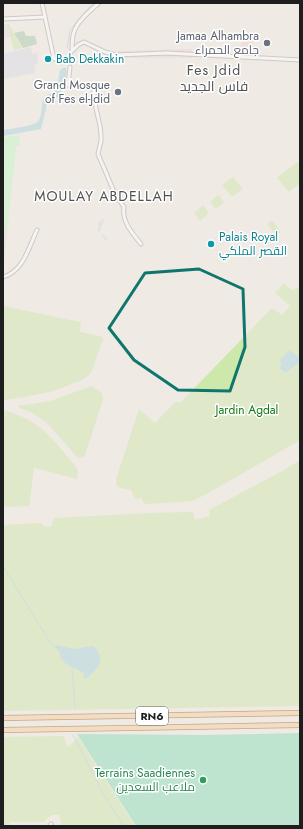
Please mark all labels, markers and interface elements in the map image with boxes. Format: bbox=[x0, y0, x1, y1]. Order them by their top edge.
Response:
place label: Jamaa Alhambra جامع الحمراء bbox=[175, 27, 259, 59]
marker: Jamaa Alhambra جامع الحمراء bbox=[262, 38, 272, 48]
place label: Bab Dekkakin bbox=[56, 50, 124, 68]
marker: Bab Dekkakin bbox=[43, 54, 53, 64]
district label: Fes Jdid فاس الجديد bbox=[180, 60, 248, 96]
place label: Grand Mosque of Fes el-Jdid bbox=[34, 76, 110, 108]
marker: Grand Mosque of Fes el-Jdid bbox=[113, 87, 123, 97]
district label: MOULAY ABDELLAH bbox=[34, 186, 174, 206]
place label: Palais Royal القصر الملكي bbox=[219, 228, 287, 261]
marker: Palais Royal القصر الملكي bbox=[206, 239, 216, 249]
park label: Jardin Agdal bbox=[214, 401, 278, 419]
road number: RN6 bbox=[136, 707, 168, 725]
place label: Terrains Saadiennes ملاعب السعدين bbox=[95, 764, 195, 796]
marker: Terrains Saadiennes ملاعب السعدين bbox=[198, 775, 208, 785]

